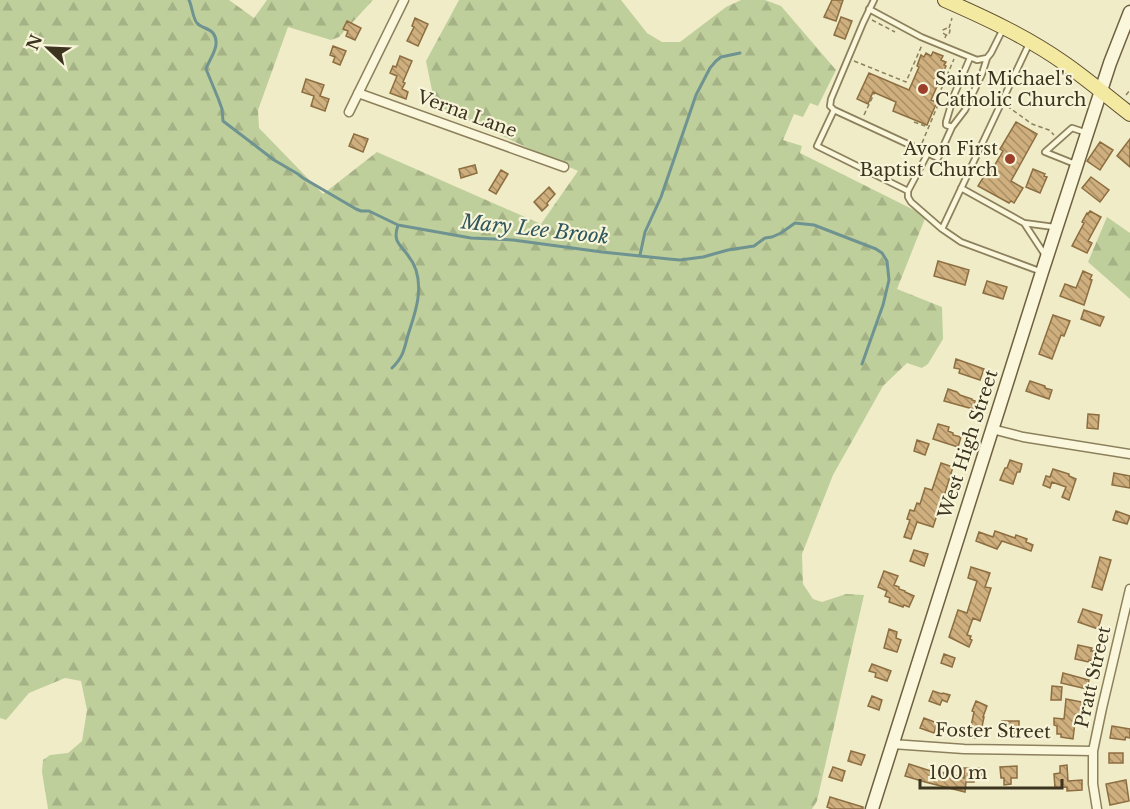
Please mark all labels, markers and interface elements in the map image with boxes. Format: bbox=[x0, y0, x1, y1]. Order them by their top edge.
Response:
north arrow bbox=[18, 18, 78, 78]
text: N bbox=[22, 31, 46, 53]
place label: Saint Michael's Catholic Church bbox=[935, 68, 1086, 111]
marker: Saint Michael's Catholic Church bbox=[916, 82, 930, 96]
street label: Verna Lane bbox=[413, 85, 520, 142]
place label: Avon First Baptist Church bbox=[860, 138, 998, 181]
marker: Avon First Baptist Church bbox=[1003, 152, 1017, 166]
water label: Mary Lee Brook bbox=[459, 209, 610, 249]
street label: West High Street bbox=[933, 366, 1003, 522]
street label: Pratt Street bbox=[1071, 624, 1115, 730]
street label: Foster Street bbox=[935, 719, 1051, 743]
scale bar bbox=[920, 752, 1062, 790]
text: 100 m bbox=[929, 762, 987, 784]

